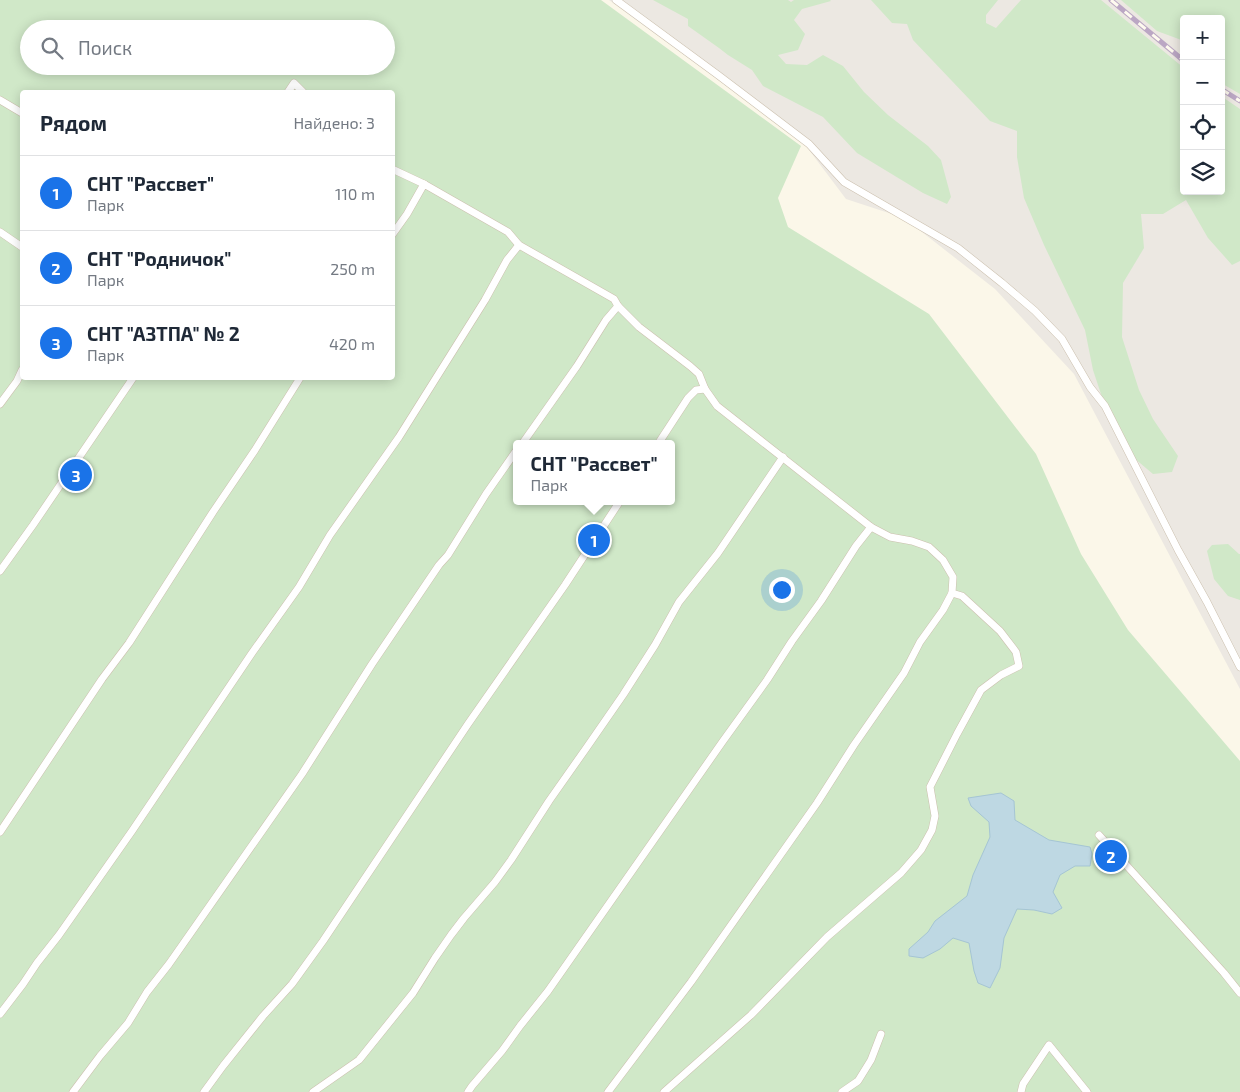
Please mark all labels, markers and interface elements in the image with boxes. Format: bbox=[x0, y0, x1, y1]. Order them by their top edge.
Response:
map controls bbox=[1180, 15, 1225, 195]
button: + bbox=[1180, 15, 1225, 60]
search box bbox=[20, 20, 395, 75]
icon: search bbox=[38, 34, 66, 62]
text: Поиск bbox=[78, 36, 132, 59]
button: − bbox=[1180, 60, 1225, 105]
button: locate bbox=[1180, 105, 1225, 150]
text: Рядом bbox=[40, 110, 107, 135]
text: Найдено: 3 bbox=[293, 113, 375, 132]
button: layers bbox=[1180, 150, 1225, 195]
text: СНТ "Рассвет" bbox=[87, 172, 214, 195]
text: 1 bbox=[53, 184, 59, 203]
text: 110 m bbox=[335, 184, 375, 203]
text: Парк bbox=[87, 195, 124, 214]
text: СНТ "Родничок" bbox=[87, 247, 231, 270]
text: 2 bbox=[51, 259, 61, 278]
text: 250 m bbox=[330, 259, 375, 278]
text: Парк bbox=[87, 270, 124, 289]
text: СНТ "АЗТПА" № 2 bbox=[87, 322, 240, 345]
text: 3 bbox=[51, 334, 61, 353]
text: 420 m bbox=[329, 334, 375, 353]
text: Парк bbox=[87, 345, 124, 364]
popup bbox=[513, 440, 675, 505]
text: СНТ "Рассвет" bbox=[531, 452, 658, 475]
pin: 3 bbox=[60, 456, 92, 494]
text: Парк bbox=[531, 475, 568, 494]
pin: 1 bbox=[578, 521, 610, 559]
your location bbox=[769, 577, 795, 603]
pin: 2 bbox=[1095, 837, 1127, 875]

